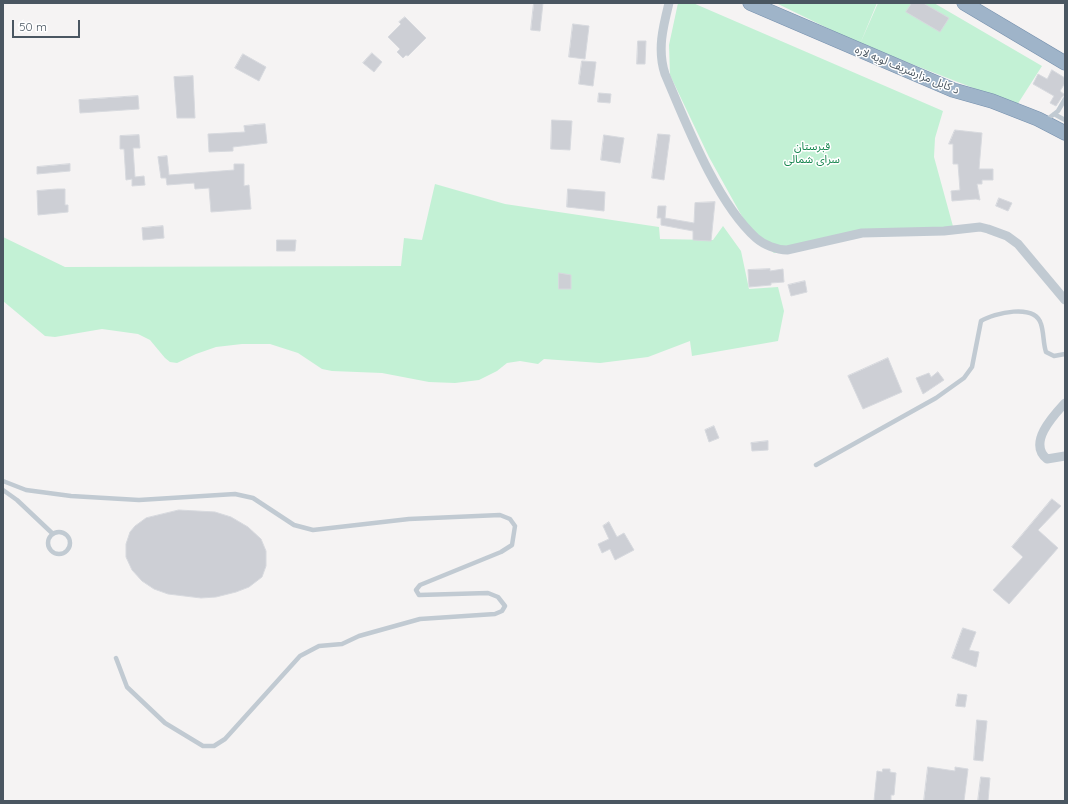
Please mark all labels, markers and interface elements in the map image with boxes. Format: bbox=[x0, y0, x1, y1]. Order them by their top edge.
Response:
scale bar bbox=[14, 12, 82, 38]
text: 50 m bbox=[19, 19, 47, 34]
street label: د کابل مزارشریف لویه لاره bbox=[853, 43, 961, 97]
park label: قبرستان سرای شمالی bbox=[784, 140, 840, 166]

